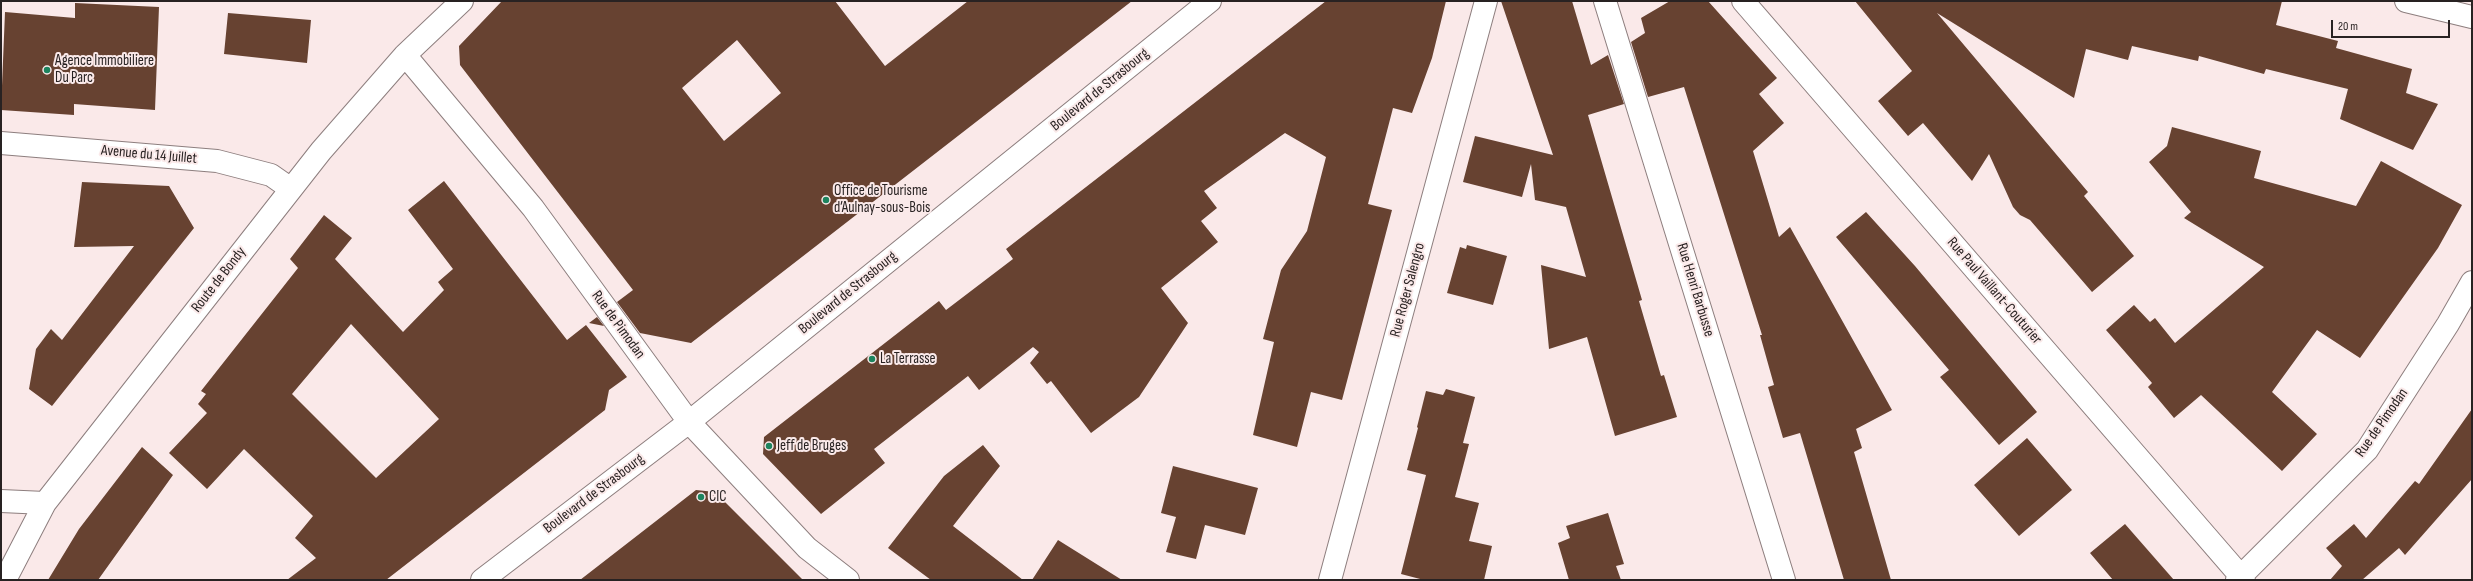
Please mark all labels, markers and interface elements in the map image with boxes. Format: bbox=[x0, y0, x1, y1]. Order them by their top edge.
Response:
scale bar bbox=[2333, 12, 2452, 38]
text: 20 m bbox=[2338, 19, 2358, 34]
street label: Boulevard de Strasbourg bbox=[1047, 45, 1153, 135]
place label: Agence Immobiliere Du Parc bbox=[55, 52, 154, 87]
marker: Agence Immobiliere Du Parc bbox=[42, 65, 52, 75]
street label: Avenue du 14 Juillet bbox=[100, 142, 198, 168]
place label: Office de Tourisme d’Aulnay-sous-Bois bbox=[834, 182, 930, 217]
marker: Office de Tourisme d’Aulnay-sous-Bois bbox=[821, 195, 831, 205]
street label: Rue Paul Vaillant-Couturier bbox=[1943, 234, 2045, 348]
street label: Rue Roger Salengro bbox=[1387, 241, 1429, 339]
street label: Rue Henri Barbusse bbox=[1672, 241, 1718, 339]
street label: Route de Bondy bbox=[188, 244, 250, 316]
street label: Boulevard de Strasbourg bbox=[795, 248, 901, 338]
street label: Rue de Pimodan bbox=[587, 287, 649, 363]
place label: La Terrasse bbox=[880, 350, 936, 368]
marker: La Terrasse bbox=[867, 354, 877, 364]
street label: Rue de Pimodan bbox=[2352, 385, 2412, 461]
place label: Jeff de Bruges bbox=[777, 437, 846, 455]
marker: Jeff de Bruges bbox=[764, 441, 774, 451]
street label: Boulevard de Strasbourg bbox=[540, 450, 648, 538]
place label: CIC bbox=[709, 488, 727, 506]
marker: CIC bbox=[696, 492, 706, 502]

